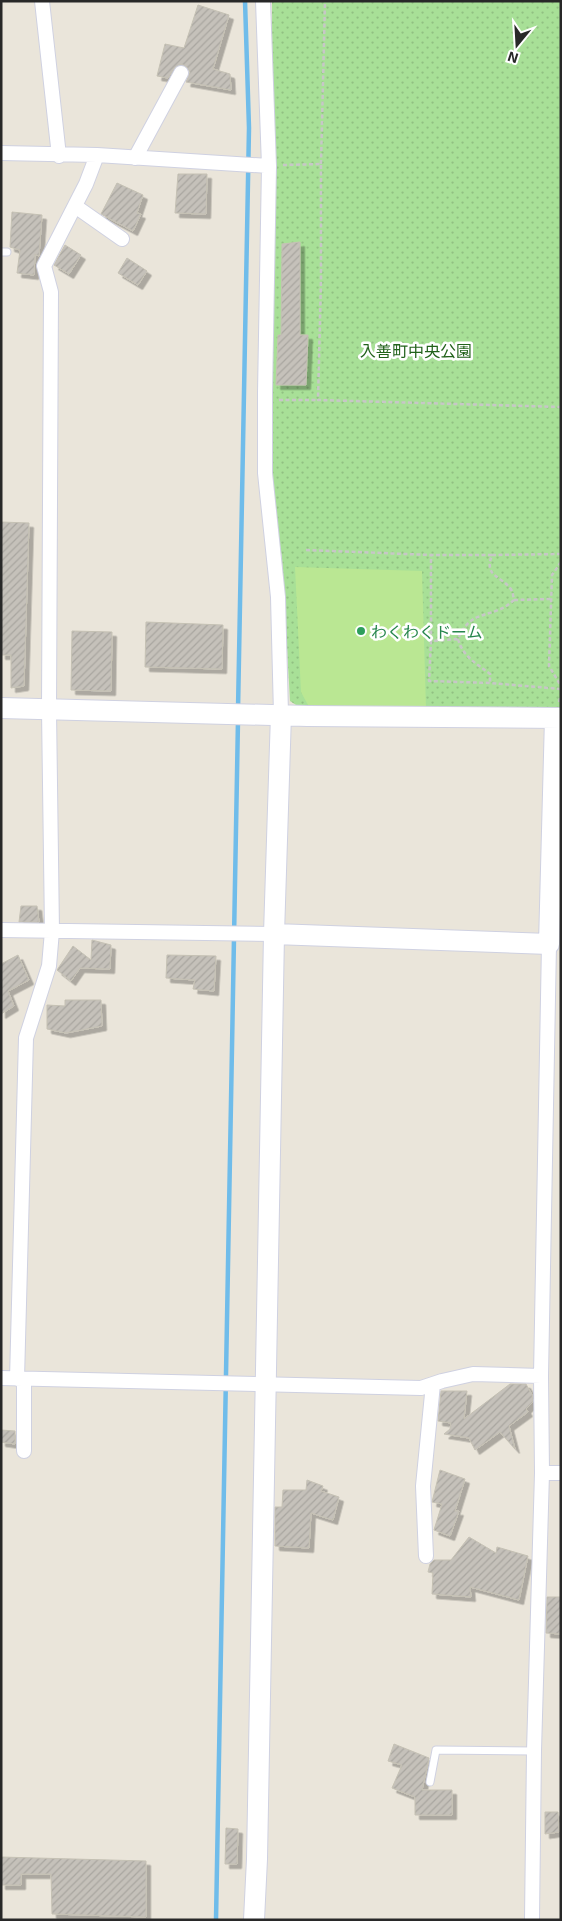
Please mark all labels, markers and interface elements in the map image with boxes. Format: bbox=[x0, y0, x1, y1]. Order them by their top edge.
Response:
north arrow bbox=[492, 20, 542, 70]
text: N bbox=[505, 48, 520, 67]
park label: 入善町中央公園 bbox=[360, 341, 472, 360]
place label: わくわくドーム bbox=[371, 622, 483, 641]
marker: わくわくドーム bbox=[355, 625, 367, 637]

